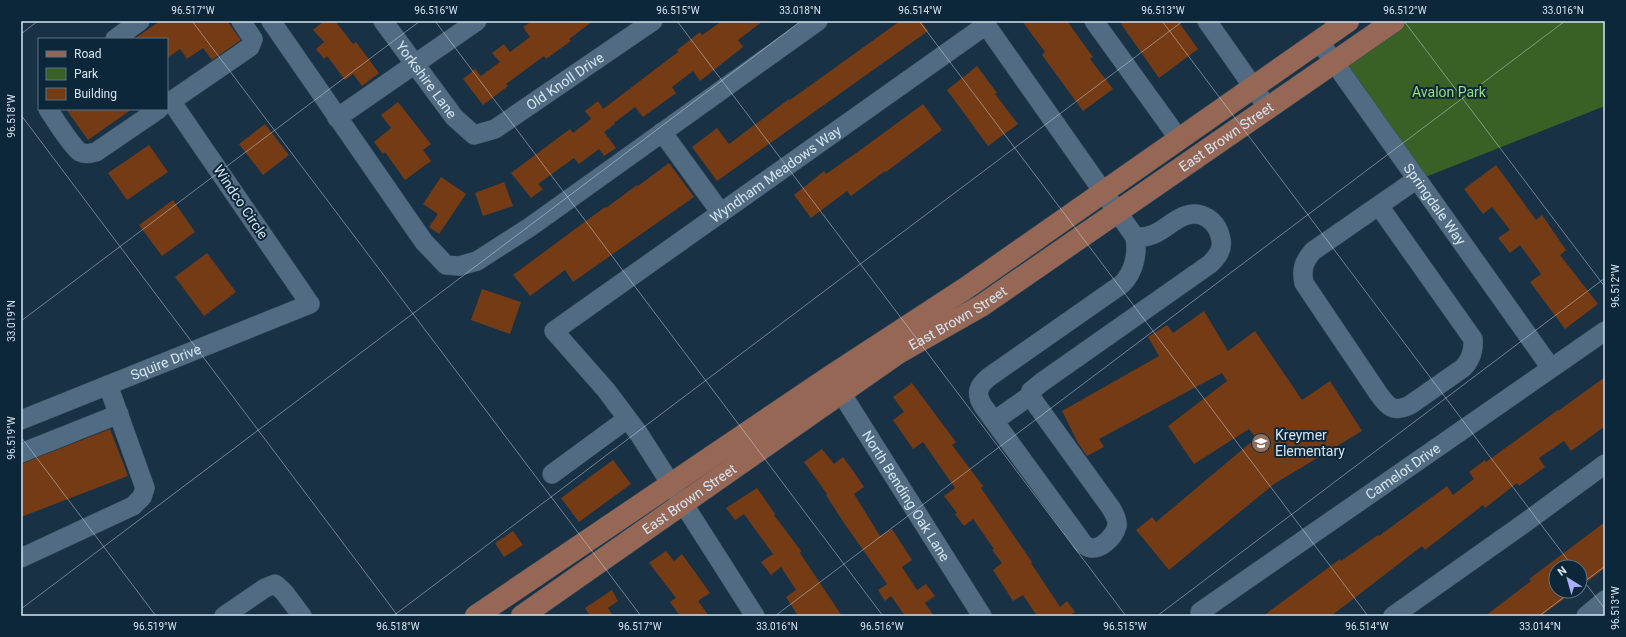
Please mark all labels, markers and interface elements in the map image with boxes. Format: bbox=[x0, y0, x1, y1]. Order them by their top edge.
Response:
text: 96.517°W bbox=[171, 5, 215, 16]
text: 96.516°W bbox=[414, 5, 458, 16]
text: 96.515°W bbox=[656, 5, 700, 16]
text: 33.018°N bbox=[779, 5, 821, 16]
text: 96.514°W bbox=[898, 5, 942, 16]
text: 96.513°W bbox=[1141, 5, 1185, 16]
text: 96.512°W bbox=[1383, 5, 1427, 16]
text: 33.016°N bbox=[1542, 5, 1584, 16]
legend bbox=[38, 38, 168, 110]
street label: Yorkshire Lane bbox=[393, 38, 460, 121]
text: Road bbox=[74, 47, 102, 61]
street label: Old Knoll Drive bbox=[523, 49, 607, 113]
text: Park bbox=[74, 67, 99, 81]
park label: Avalon Park bbox=[1412, 84, 1487, 100]
text: Building bbox=[74, 87, 117, 101]
text: 96.518°W bbox=[6, 94, 17, 138]
street label: East Brown Street bbox=[1176, 99, 1277, 175]
street label: Wyndham Meadows Way bbox=[707, 122, 844, 226]
street label: Springdale Way bbox=[1400, 160, 1469, 248]
street label: Windco Circle bbox=[210, 162, 272, 242]
text: 96.512°W bbox=[1610, 264, 1621, 308]
street label: East Brown Street bbox=[906, 283, 1010, 353]
text: 33.019°N bbox=[6, 300, 17, 342]
street label: Squire Drive bbox=[128, 341, 203, 383]
text: 96.519°W bbox=[6, 416, 17, 460]
place label: Kreymer Elementary bbox=[1275, 427, 1345, 459]
street label: North Bending Oak Lane bbox=[859, 428, 953, 564]
school or university icon: Kreymer Elementary bbox=[1250, 432, 1272, 454]
street label: Camelot Drive bbox=[1362, 440, 1443, 503]
street label: East Brown Street bbox=[639, 460, 740, 537]
north arrow bbox=[1548, 559, 1588, 599]
text: N bbox=[1555, 564, 1569, 579]
text: 96.513°W bbox=[1610, 586, 1621, 630]
text: 96.519°W bbox=[133, 621, 177, 632]
text: 96.518°W bbox=[376, 621, 420, 632]
text: 96.517°W bbox=[618, 621, 662, 632]
text: 33.016°N bbox=[756, 621, 798, 632]
text: 96.516°W bbox=[860, 621, 904, 632]
text: 96.515°W bbox=[1103, 621, 1147, 632]
text: 96.514°W bbox=[1345, 621, 1389, 632]
text: 33.014°N bbox=[1519, 621, 1561, 632]

